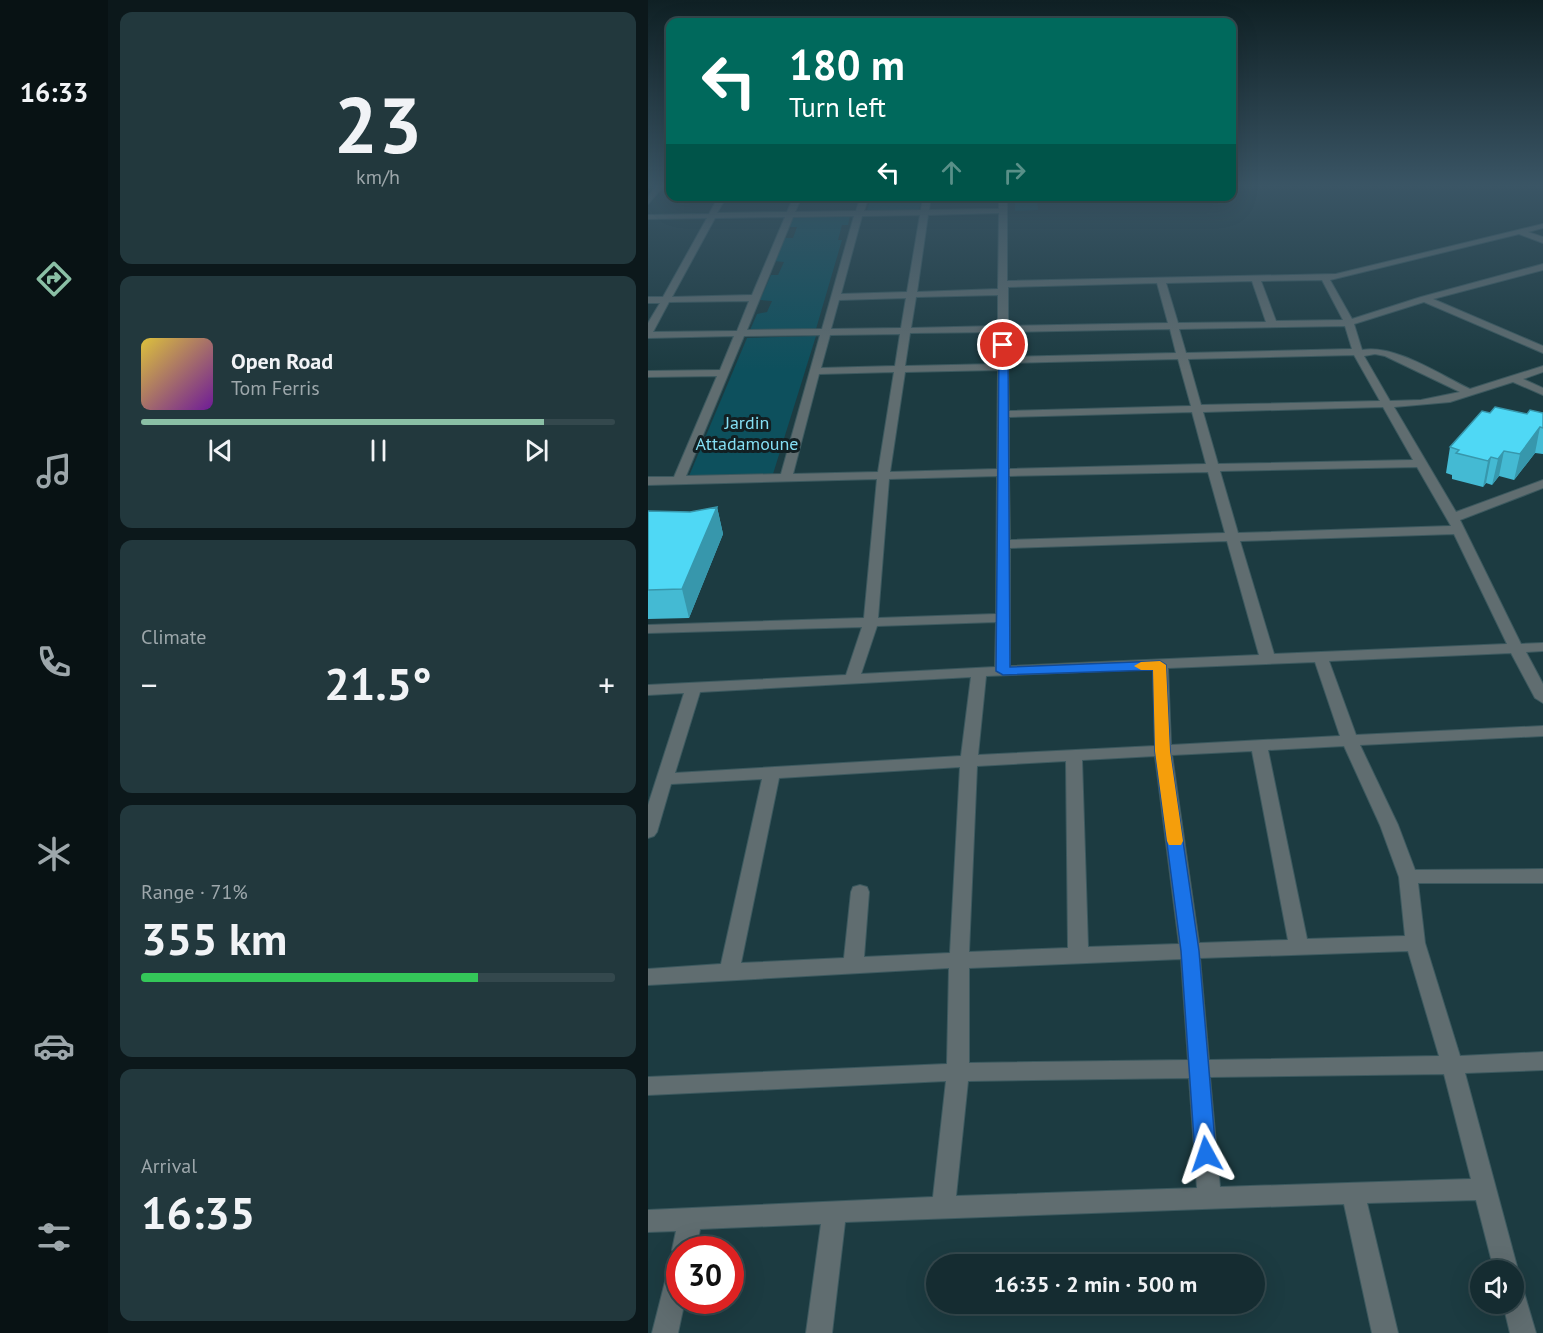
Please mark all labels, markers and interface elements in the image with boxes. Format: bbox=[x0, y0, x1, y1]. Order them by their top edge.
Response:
text: 180 m bbox=[789, 37, 905, 92]
icon: left bbox=[690, 42, 768, 120]
text: 23 bbox=[334, 74, 422, 175]
text: 16:33 bbox=[20, 75, 88, 109]
text: Turn left bbox=[789, 90, 886, 124]
icon: left bbox=[872, 156, 905, 189]
icon: ahead bbox=[935, 156, 968, 189]
icon: right bbox=[998, 156, 1031, 189]
text: km/h bbox=[356, 164, 400, 190]
icon: directions bbox=[33, 258, 75, 300]
pin bbox=[977, 319, 1028, 370]
icon: arrive bbox=[986, 328, 1019, 361]
text: Open Road bbox=[231, 347, 333, 375]
text: Tom Ferris bbox=[231, 375, 320, 401]
park label: Jardin Attadamoune bbox=[696, 411, 798, 455]
icon: previous bbox=[204, 434, 237, 467]
icon: pause bbox=[362, 434, 395, 467]
icon: next bbox=[520, 434, 553, 467]
icon: music bbox=[33, 450, 75, 492]
text: Climate bbox=[141, 624, 207, 650]
icon: phone bbox=[33, 641, 75, 683]
text: 21.5° bbox=[324, 654, 432, 712]
text: − bbox=[141, 663, 158, 706]
text: + bbox=[598, 663, 615, 706]
icon: climate bbox=[33, 833, 75, 875]
text: Range · 71% bbox=[141, 879, 248, 905]
text: 355 km bbox=[141, 909, 287, 967]
icon: car bbox=[33, 1025, 75, 1067]
position arrow bbox=[1174, 1122, 1238, 1186]
text: Arrival bbox=[141, 1153, 197, 1179]
text: 16:35 bbox=[141, 1183, 255, 1241]
icon: filters bbox=[33, 1216, 75, 1258]
speed limit sign: 30 bbox=[666, 1236, 744, 1314]
map controls bbox=[1470, 1260, 1524, 1314]
button: sound bbox=[1470, 1260, 1524, 1314]
text: 16:35 · 2 min · 500 m bbox=[994, 1270, 1197, 1298]

